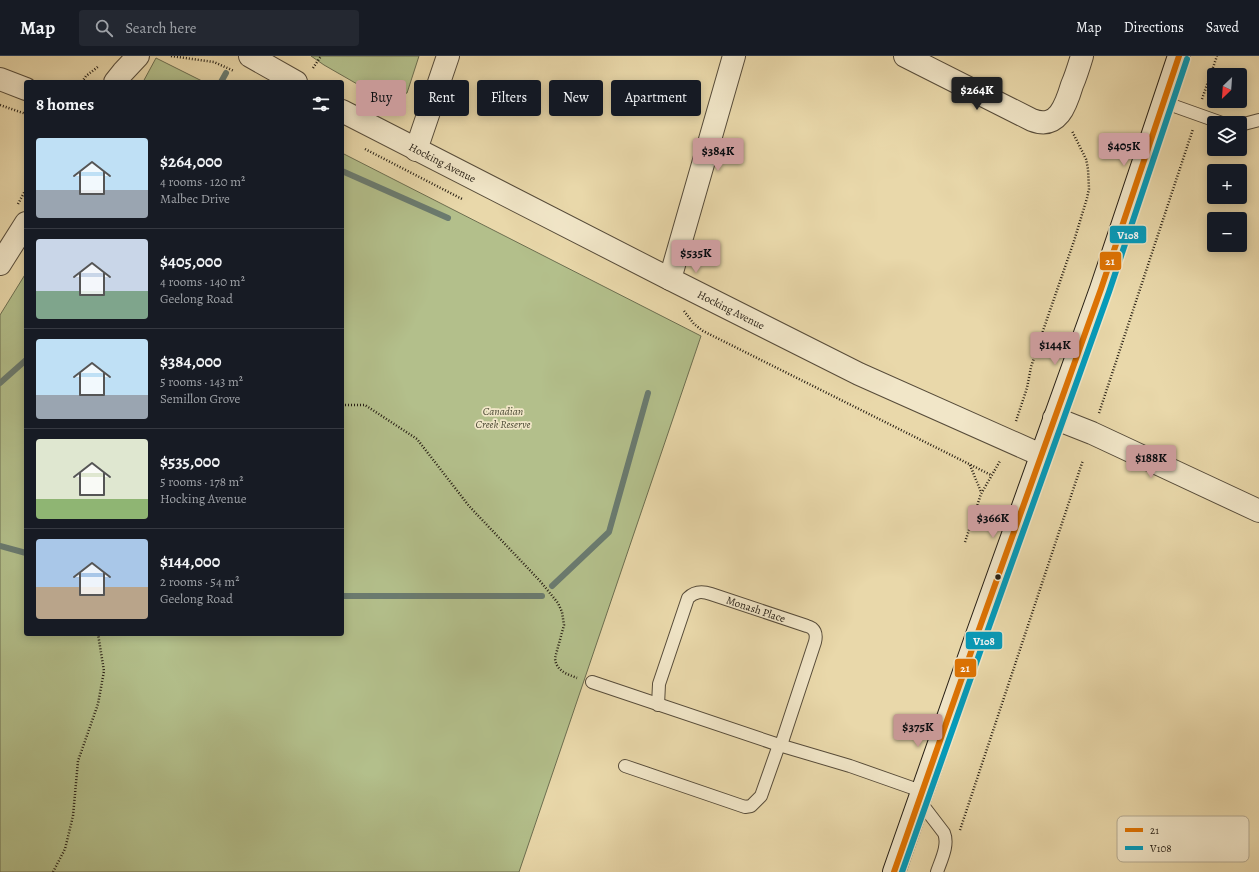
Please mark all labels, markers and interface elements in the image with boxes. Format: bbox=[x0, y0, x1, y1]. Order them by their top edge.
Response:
search box bbox=[79, 10, 359, 46]
text: Map bbox=[20, 15, 55, 41]
icon: search bbox=[93, 17, 115, 39]
text: Search here bbox=[125, 18, 197, 38]
text: Map bbox=[1076, 18, 1102, 37]
text: Directions bbox=[1124, 18, 1184, 37]
text: Saved bbox=[1206, 18, 1239, 37]
north arrow bbox=[1207, 68, 1247, 108]
map controls bbox=[1207, 68, 1247, 252]
pin: $264K bbox=[949, 77, 1005, 111]
chip: Buy bbox=[356, 80, 406, 116]
chip: Rent bbox=[414, 80, 469, 116]
chip: Filters bbox=[477, 80, 541, 116]
chip: New bbox=[549, 80, 603, 116]
chip: Apartment bbox=[611, 80, 701, 116]
text: $264K bbox=[960, 81, 994, 98]
text: 8 homes bbox=[36, 93, 94, 116]
icon: filters bbox=[310, 93, 332, 115]
button: layers bbox=[1207, 116, 1247, 156]
pin: $405K bbox=[1096, 133, 1152, 167]
text: $405K bbox=[1108, 137, 1140, 154]
pin: $384K bbox=[690, 138, 746, 172]
street label: Hocking Avenue bbox=[406, 140, 478, 186]
text: $384K bbox=[702, 142, 734, 159]
text: $264,000 bbox=[160, 150, 222, 173]
icon: home bbox=[68, 154, 116, 202]
button: + bbox=[1207, 164, 1247, 204]
text: 4 rooms · 120 m² bbox=[160, 173, 245, 190]
text: Malbec Drive bbox=[160, 190, 230, 207]
button: − bbox=[1207, 212, 1247, 252]
line badge: V108 bbox=[1109, 225, 1147, 244]
text: V108 bbox=[1116, 228, 1139, 243]
pin: $535K bbox=[668, 240, 724, 274]
text: $535K bbox=[680, 244, 712, 261]
text: $405,000 bbox=[160, 250, 222, 273]
line badge: 21 bbox=[1099, 251, 1122, 271]
text: 21 bbox=[1105, 254, 1115, 269]
icon: home bbox=[68, 255, 116, 303]
text: 4 rooms · 140 m² bbox=[160, 273, 245, 290]
street label: Hocking Avenue bbox=[695, 287, 767, 333]
text: Geelong Road bbox=[160, 290, 233, 307]
pin: $144K bbox=[1027, 332, 1083, 366]
text: $144K bbox=[1039, 336, 1071, 353]
text: $384,000 bbox=[160, 350, 222, 373]
icon: home bbox=[68, 355, 116, 403]
text: 5 rooms · 143 m² bbox=[160, 373, 243, 390]
text: Semillon Grove bbox=[160, 390, 240, 407]
park label: Canadian Creek Reserve bbox=[476, 404, 530, 432]
pin: $188K bbox=[1123, 445, 1179, 479]
text: $188K bbox=[1135, 449, 1167, 466]
text: $535,000 bbox=[160, 450, 220, 473]
icon: home bbox=[68, 455, 116, 503]
text: 5 rooms · 178 m² bbox=[160, 473, 244, 490]
text: Hocking Avenue bbox=[160, 490, 247, 507]
pin: $366K bbox=[965, 505, 1021, 539]
text: $366K bbox=[977, 509, 1009, 526]
text: $144,000 bbox=[160, 550, 220, 573]
icon: home bbox=[68, 555, 116, 603]
unlabelled marker bbox=[993, 572, 1003, 582]
text: 2 rooms · 54 m² bbox=[160, 573, 239, 590]
text: Geelong Road bbox=[160, 590, 233, 607]
street label: Monash Place bbox=[724, 593, 787, 626]
line badge: V108 bbox=[965, 631, 1003, 650]
text: V108 bbox=[972, 634, 995, 649]
line badge: 21 bbox=[954, 658, 977, 678]
text: 21 bbox=[960, 661, 970, 676]
pin: $375K bbox=[890, 714, 946, 748]
text: $375K bbox=[902, 718, 934, 735]
legend bbox=[1117, 816, 1249, 862]
text: 21 bbox=[1150, 823, 1159, 838]
text: V108 bbox=[1149, 841, 1172, 856]

